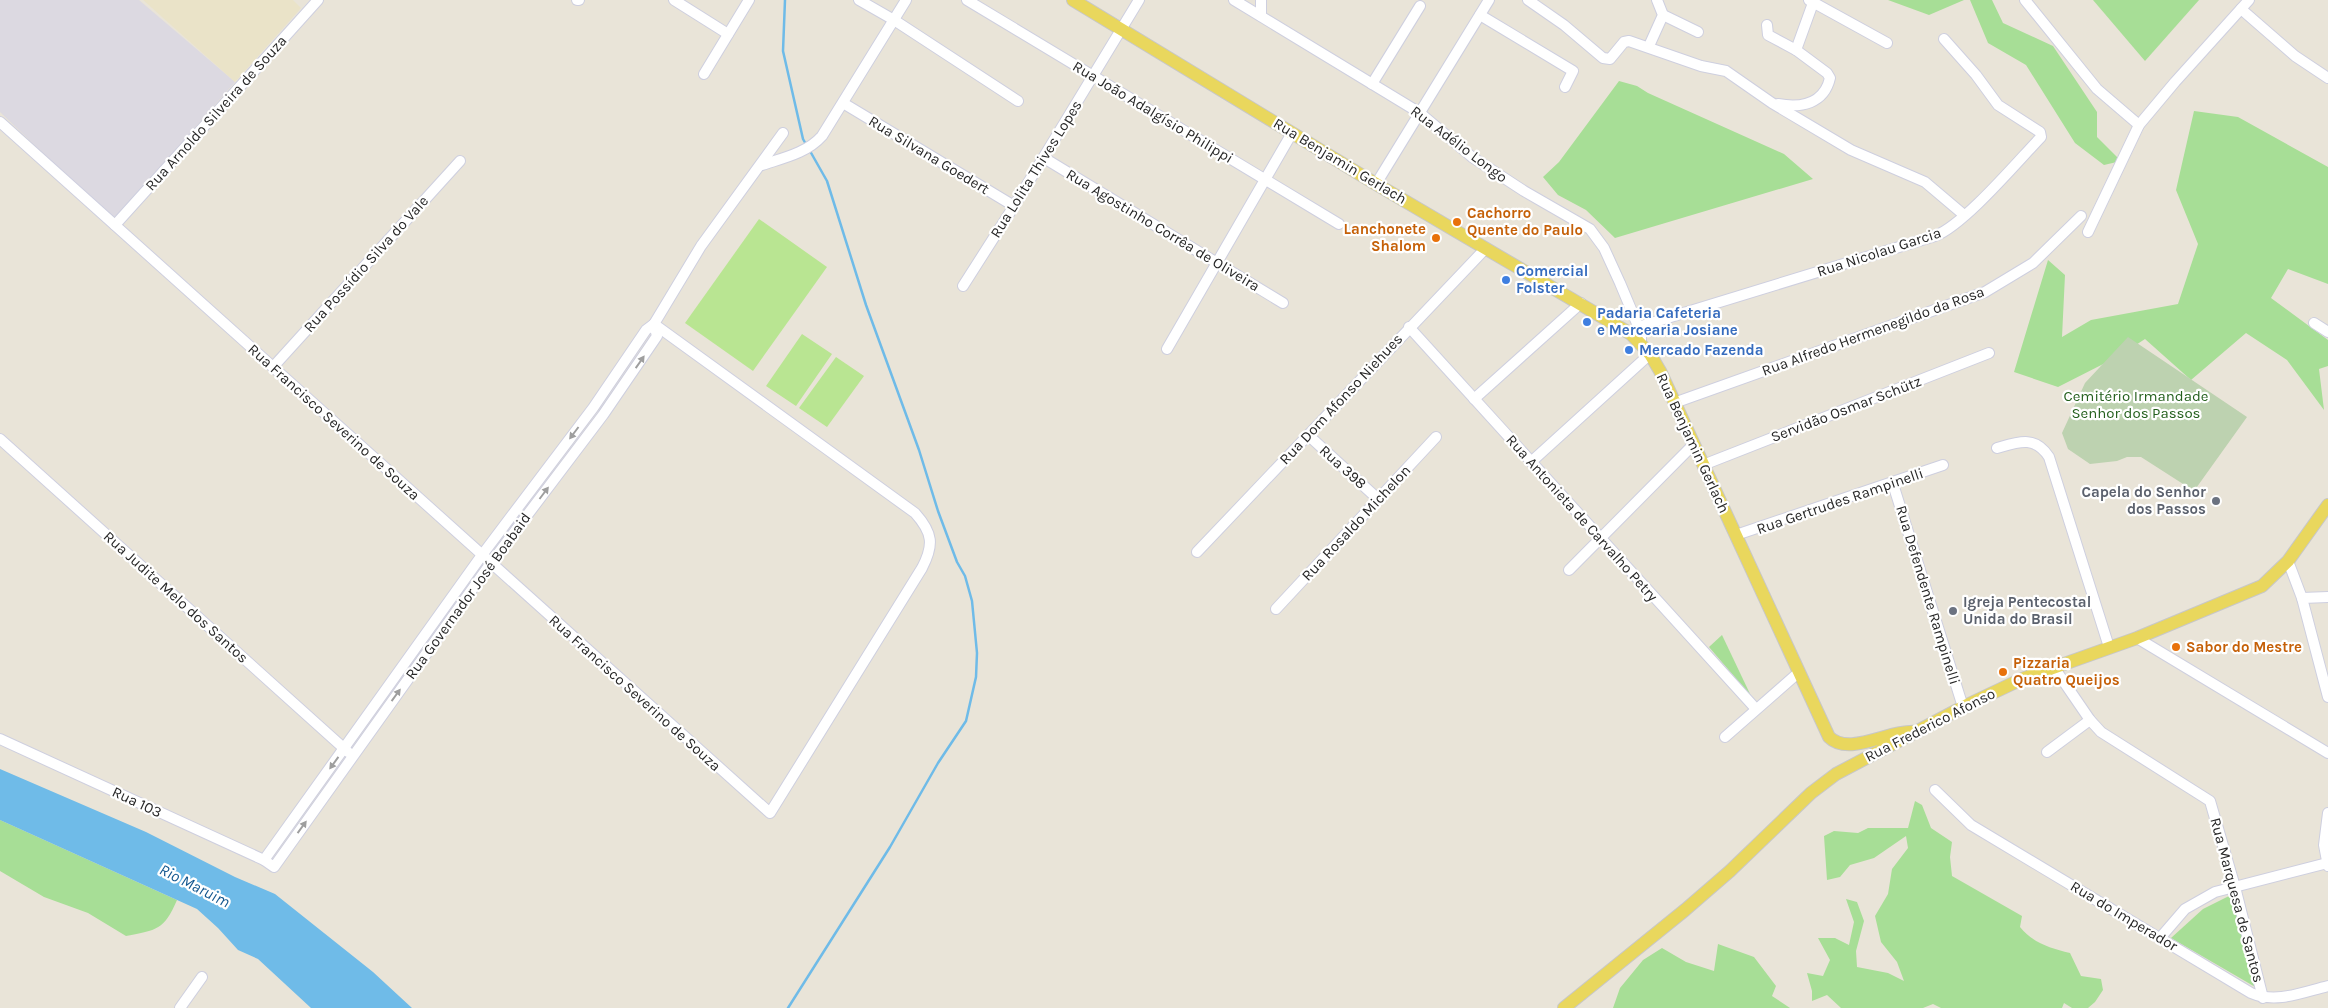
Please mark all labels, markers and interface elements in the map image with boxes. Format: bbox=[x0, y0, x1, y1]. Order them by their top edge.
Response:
street label: Rua Arnoldo Silveira de Souza bbox=[141, 32, 291, 194]
street label: Rua João Adalgísio Philippi bbox=[1070, 57, 1236, 167]
street label: Rua Lolita Thives Lopes bbox=[986, 97, 1086, 241]
street label: Rua Adélio Longo bbox=[1407, 102, 1511, 186]
street label: Rua Silvana Goedert bbox=[865, 112, 993, 198]
street label: Rua Benjamin Gerlach bbox=[1270, 114, 1410, 208]
street label: Rua Agostinho Corrêa de Oliveira bbox=[1063, 165, 1263, 295]
street label: Rua Possídio Silva do Vale bbox=[300, 192, 432, 336]
place label: Cachorro Quente do Paulo bbox=[1467, 204, 1583, 239]
marker: Cachorro Quente do Paulo bbox=[1451, 216, 1463, 228]
place label: Lanchonete Shalom bbox=[1344, 220, 1426, 255]
street label: Rua Nicolau Garcia bbox=[1815, 223, 1943, 281]
marker: Lanchonete Shalom bbox=[1430, 232, 1442, 244]
place label: Comercial Folster bbox=[1516, 262, 1588, 297]
marker: Comercial Folster bbox=[1500, 274, 1512, 286]
street label: Rua Alfredo Hermenegildo da Rosa bbox=[1759, 282, 1987, 380]
place label: Padaria Cafeteria e Mercearia Josiane bbox=[1597, 304, 1738, 339]
marker: Padaria Cafeteria e Mercearia Josiane bbox=[1581, 316, 1593, 328]
street label: Rua Dom Afonso Niehues bbox=[1276, 330, 1406, 468]
street label: Rua Francisco Severino de Souza bbox=[244, 340, 424, 504]
place label: Mercado Fazenda bbox=[1639, 341, 1763, 359]
marker: Mercado Fazenda bbox=[1623, 344, 1635, 356]
one-way arrow bbox=[635, 355, 645, 369]
street label: Rua Benjamin Gerlach bbox=[1653, 370, 1733, 516]
street label: Servidão Osmar Schütz bbox=[1768, 372, 1924, 446]
park label: Cemitério Irmandade Senhor dos Passos bbox=[2063, 387, 2209, 422]
one-way arrow bbox=[569, 426, 579, 440]
street label: Rua Antonieta de Carvalho Petry bbox=[1502, 431, 1662, 605]
street label: Rua 398 bbox=[1316, 441, 1370, 493]
street label: Rua Rosaldo Michelon bbox=[1298, 461, 1414, 585]
street label: Rua Gertrudes Rampinelli bbox=[1754, 464, 1926, 538]
place label: Capela do Senhor dos Passos bbox=[2081, 483, 2206, 518]
one-way arrow bbox=[538, 487, 549, 500]
marker: Capela do Senhor dos Passos bbox=[2210, 495, 2222, 507]
street label: Rua Defendente Rampinelli bbox=[1892, 503, 1964, 687]
street label: Rua Governador José Boabaid bbox=[401, 509, 535, 683]
street label: Rua Judite Melo dos Santos bbox=[100, 527, 252, 667]
place label: Igreja Pentecostal Unida do Brasil bbox=[1963, 593, 2091, 628]
marker: Igreja Pentecostal Unida do Brasil bbox=[1947, 605, 1959, 617]
street label: Rua Francisco Severino de Souza bbox=[545, 611, 725, 775]
place label: Sabor do Mestre bbox=[2186, 638, 2302, 656]
marker: Sabor do Mestre bbox=[2170, 641, 2182, 653]
place label: Pizzaria Quatro Queijos bbox=[2013, 654, 2120, 689]
marker: Pizzaria Quatro Queijos bbox=[1997, 666, 2009, 678]
street label: Rua Frederico Afonso bbox=[1862, 684, 1998, 766]
one-way arrow bbox=[391, 689, 402, 702]
one-way arrow bbox=[329, 756, 339, 770]
street label: Rua 103 bbox=[109, 783, 165, 821]
street label: Rua Marquesa de Santos bbox=[2206, 816, 2268, 984]
one-way arrow bbox=[297, 820, 307, 834]
water label: Rio Maruim bbox=[156, 860, 233, 911]
street label: Rua do Imperador bbox=[2067, 877, 2181, 955]

